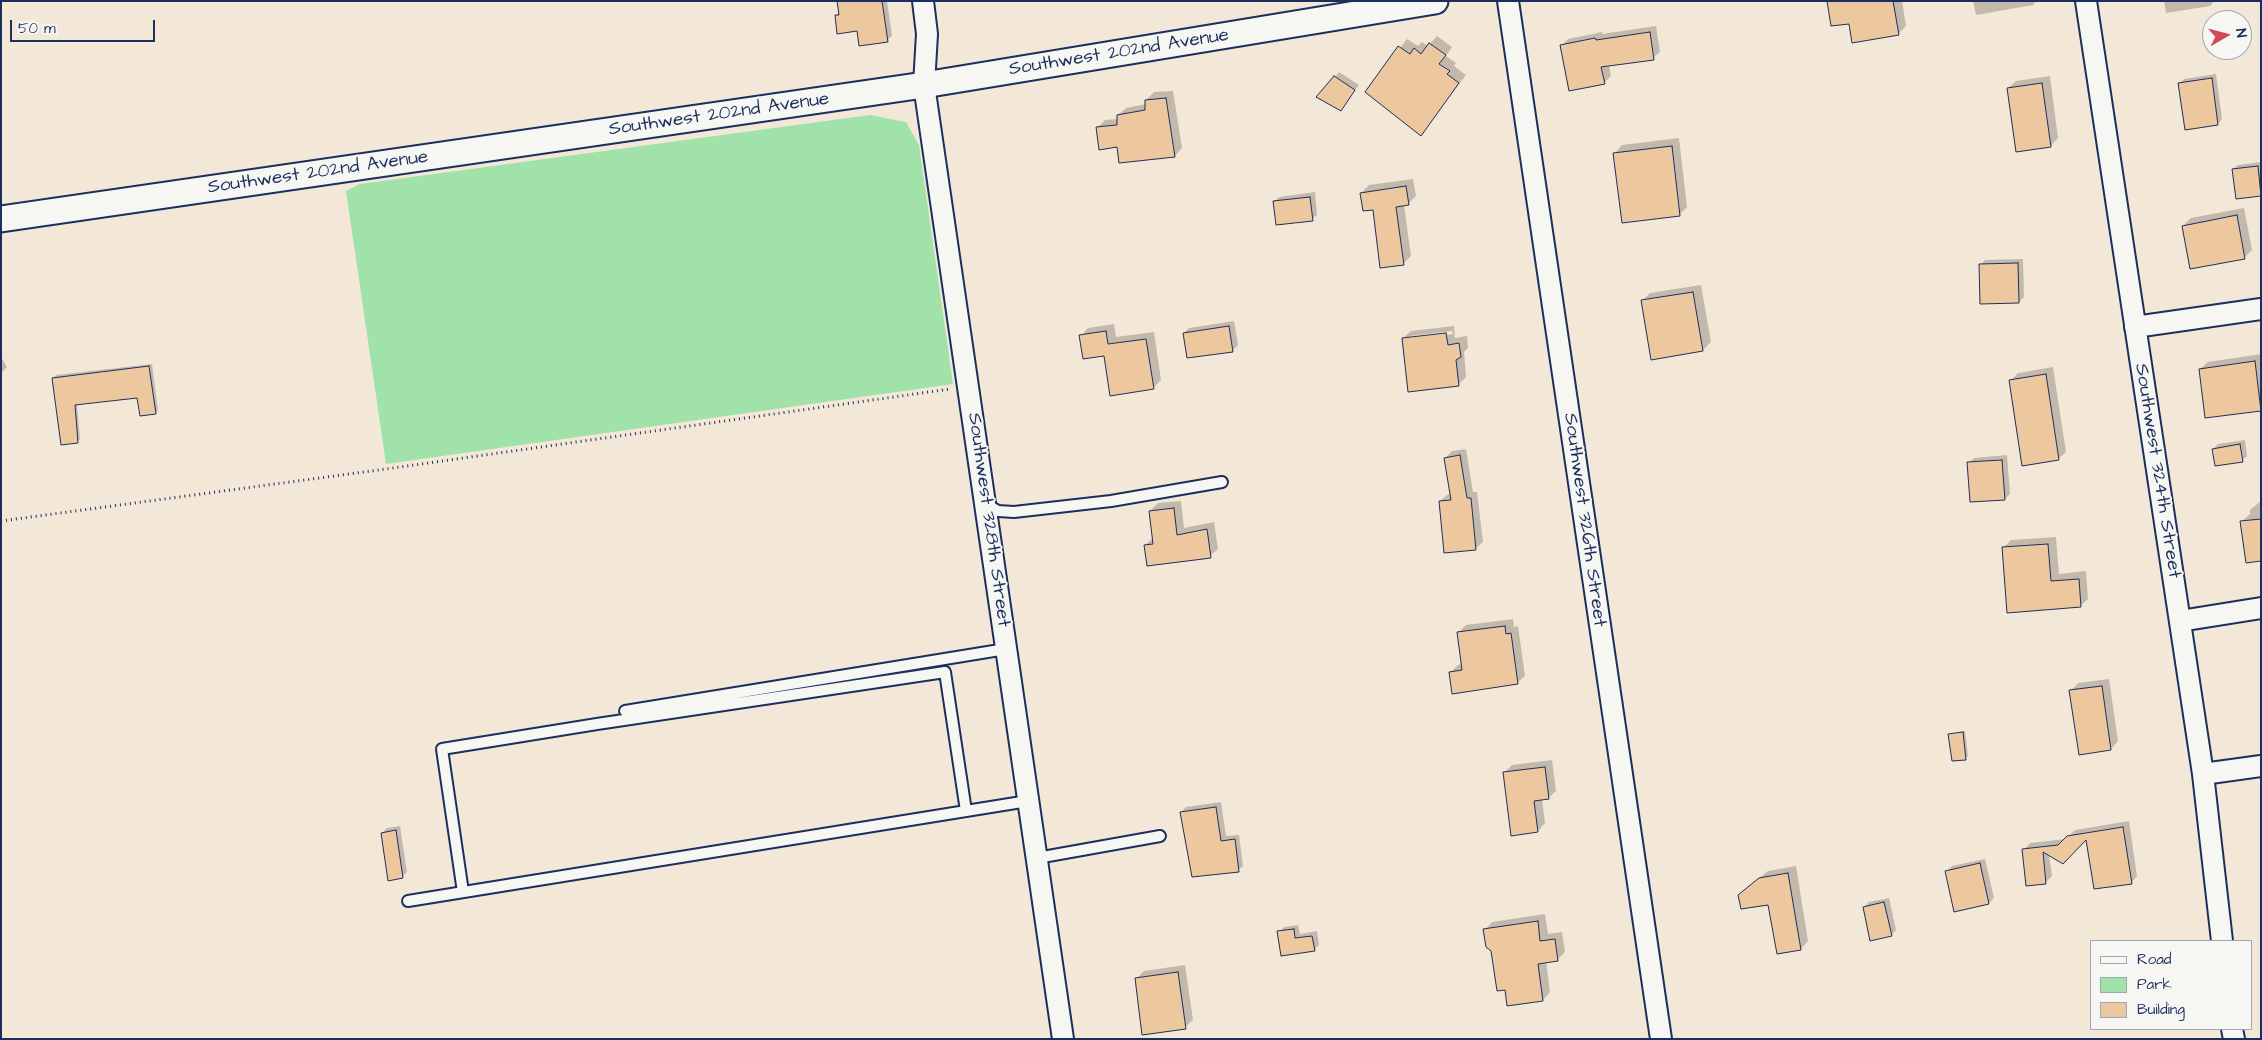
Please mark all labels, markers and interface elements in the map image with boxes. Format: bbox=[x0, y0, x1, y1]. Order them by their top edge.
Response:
scale bar bbox=[12, 10, 158, 42]
north arrow bbox=[2202, 10, 2252, 60]
text: 50 m bbox=[18, 18, 56, 39]
street label: Southwest 202nd Avenue bbox=[1007, 24, 1231, 82]
text: N bbox=[2230, 27, 2251, 39]
street label: Southwest 202nd Avenue bbox=[607, 88, 831, 142]
street label: Southwest 202nd Avenue bbox=[206, 146, 430, 200]
street label: Southwest 324th Street bbox=[2129, 362, 2185, 580]
street label: Southwest 328th Street bbox=[962, 411, 1014, 629]
street label: Southwest 326th Street bbox=[1558, 412, 1610, 628]
legend bbox=[2090, 940, 2252, 1030]
text: Road bbox=[2137, 949, 2171, 970]
text: Park bbox=[2137, 974, 2172, 995]
text: Building bbox=[2137, 999, 2185, 1020]

